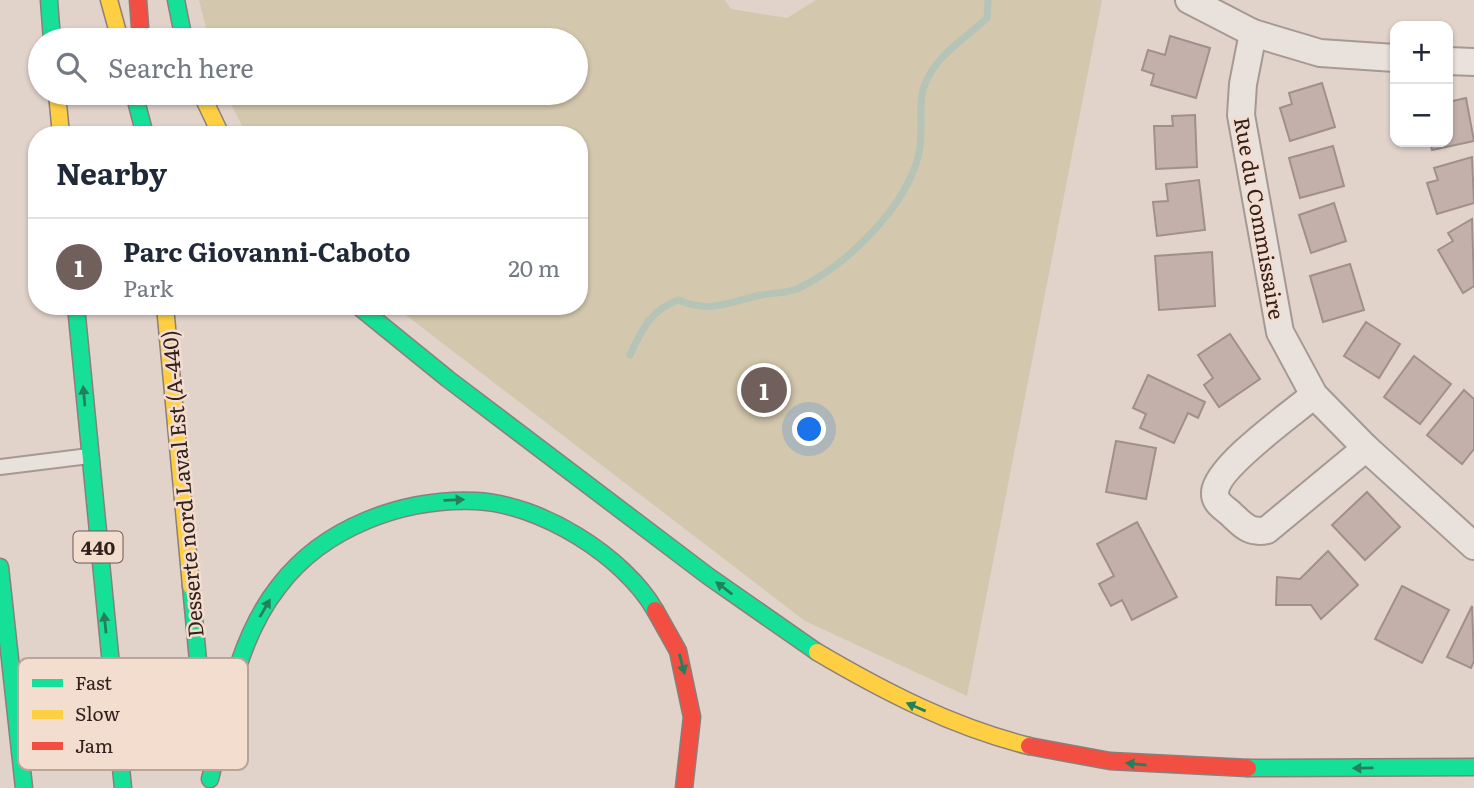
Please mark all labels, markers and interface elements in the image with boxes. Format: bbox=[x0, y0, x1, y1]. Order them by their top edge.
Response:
map controls bbox=[1390, 21, 1453, 147]
button: + bbox=[1390, 21, 1453, 84]
search box bbox=[28, 28, 588, 105]
text: Search here bbox=[108, 47, 254, 86]
icon: search bbox=[52, 48, 90, 86]
button: − bbox=[1390, 84, 1453, 147]
street label: Rue du Commissaire bbox=[1228, 114, 1294, 322]
text: Nearby bbox=[56, 150, 167, 194]
text: Parc Giovanni-Caboto bbox=[123, 231, 410, 270]
text: 1 bbox=[74, 250, 84, 284]
text: 20 m bbox=[508, 250, 560, 284]
text: Park bbox=[123, 270, 173, 304]
street label: Desserte nord Laval Est (A-440) bbox=[152, 329, 210, 639]
pin: 1 bbox=[741, 364, 787, 416]
one-way arrow bbox=[78, 385, 89, 407]
your location bbox=[792, 412, 826, 446]
one-way arrow bbox=[443, 494, 465, 506]
road number: 440 bbox=[74, 532, 122, 562]
one-way arrow bbox=[715, 580, 733, 595]
one-way arrow bbox=[259, 598, 271, 617]
one-way arrow bbox=[99, 612, 110, 634]
one-way arrow bbox=[677, 653, 688, 675]
legend bbox=[18, 658, 248, 770]
text: Fast bbox=[75, 668, 112, 696]
text: Slow bbox=[75, 699, 120, 727]
one-way arrow bbox=[906, 701, 927, 712]
text: Jam bbox=[75, 731, 113, 759]
one-way arrow bbox=[1124, 758, 1146, 769]
one-way arrow bbox=[1352, 763, 1374, 774]

